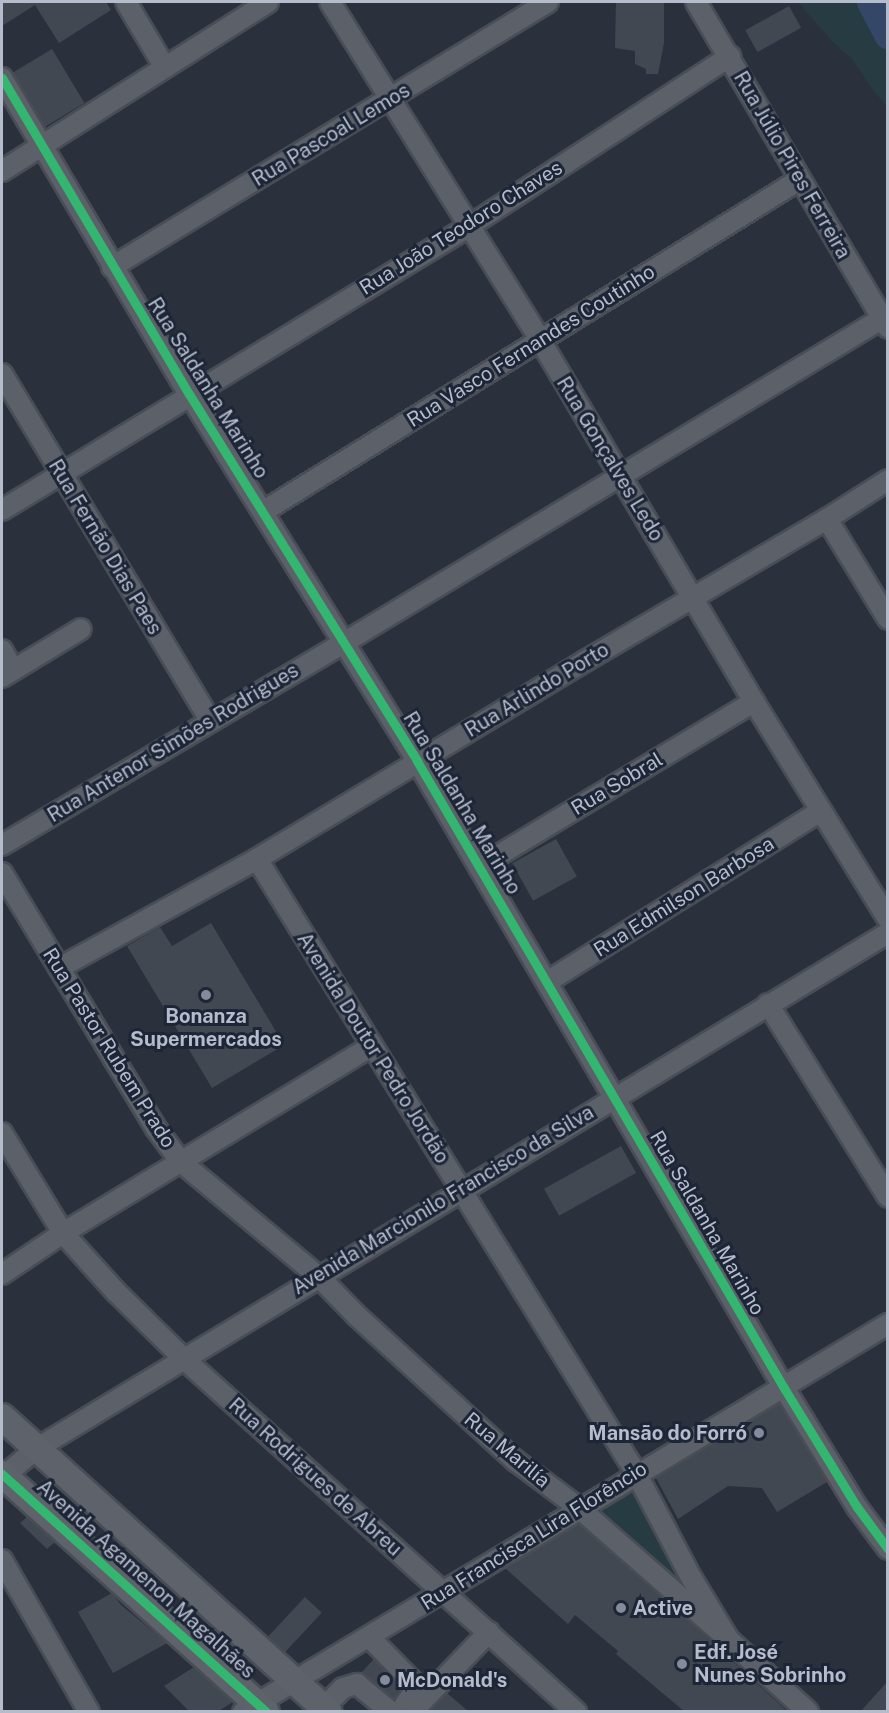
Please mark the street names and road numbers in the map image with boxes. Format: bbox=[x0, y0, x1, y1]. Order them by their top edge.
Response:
street label: Rua Júlio Pires Ferreira bbox=[728, 67, 856, 263]
street label: Rua Pascoal Lemos bbox=[248, 78, 414, 192]
street label: Rua João Teodoro Chaves bbox=[355, 156, 567, 300]
street label: Rua Vasco Fernandes Coutinho bbox=[402, 259, 660, 433]
street label: Rua Saldanha Marinho bbox=[143, 293, 273, 483]
street label: Rua Gonçalves Ledo bbox=[551, 372, 669, 546]
street label: Rua Fernão Dias Paes bbox=[43, 455, 167, 639]
street label: Rua Arlindo Porto bbox=[461, 638, 613, 742]
street label: Rua Antenor Simões Rodrigues bbox=[43, 658, 303, 828]
street label: Rua Saldanha Marinho bbox=[398, 707, 526, 899]
street label: Rua Sobral bbox=[567, 747, 667, 821]
street label: Rua Edmilson Barbosa bbox=[589, 832, 779, 962]
street label: Avenida Doutor Pedro Jordão bbox=[292, 928, 454, 1168]
street label: Rua Pastor Rubem Prado bbox=[38, 944, 180, 1152]
street label: Avenida Marcionilo Francisco da Silva bbox=[288, 1100, 598, 1300]
street label: Rua Saldanha Marinho bbox=[644, 1127, 770, 1319]
street label: Rua Rodrigues de Abreu bbox=[223, 1393, 407, 1561]
street label: Rua Marilía bbox=[459, 1407, 555, 1493]
street label: Rua Francisca Lira Florêncio bbox=[417, 1457, 651, 1615]
street label: Avenida Agamenon Magalhães bbox=[32, 1475, 260, 1683]

